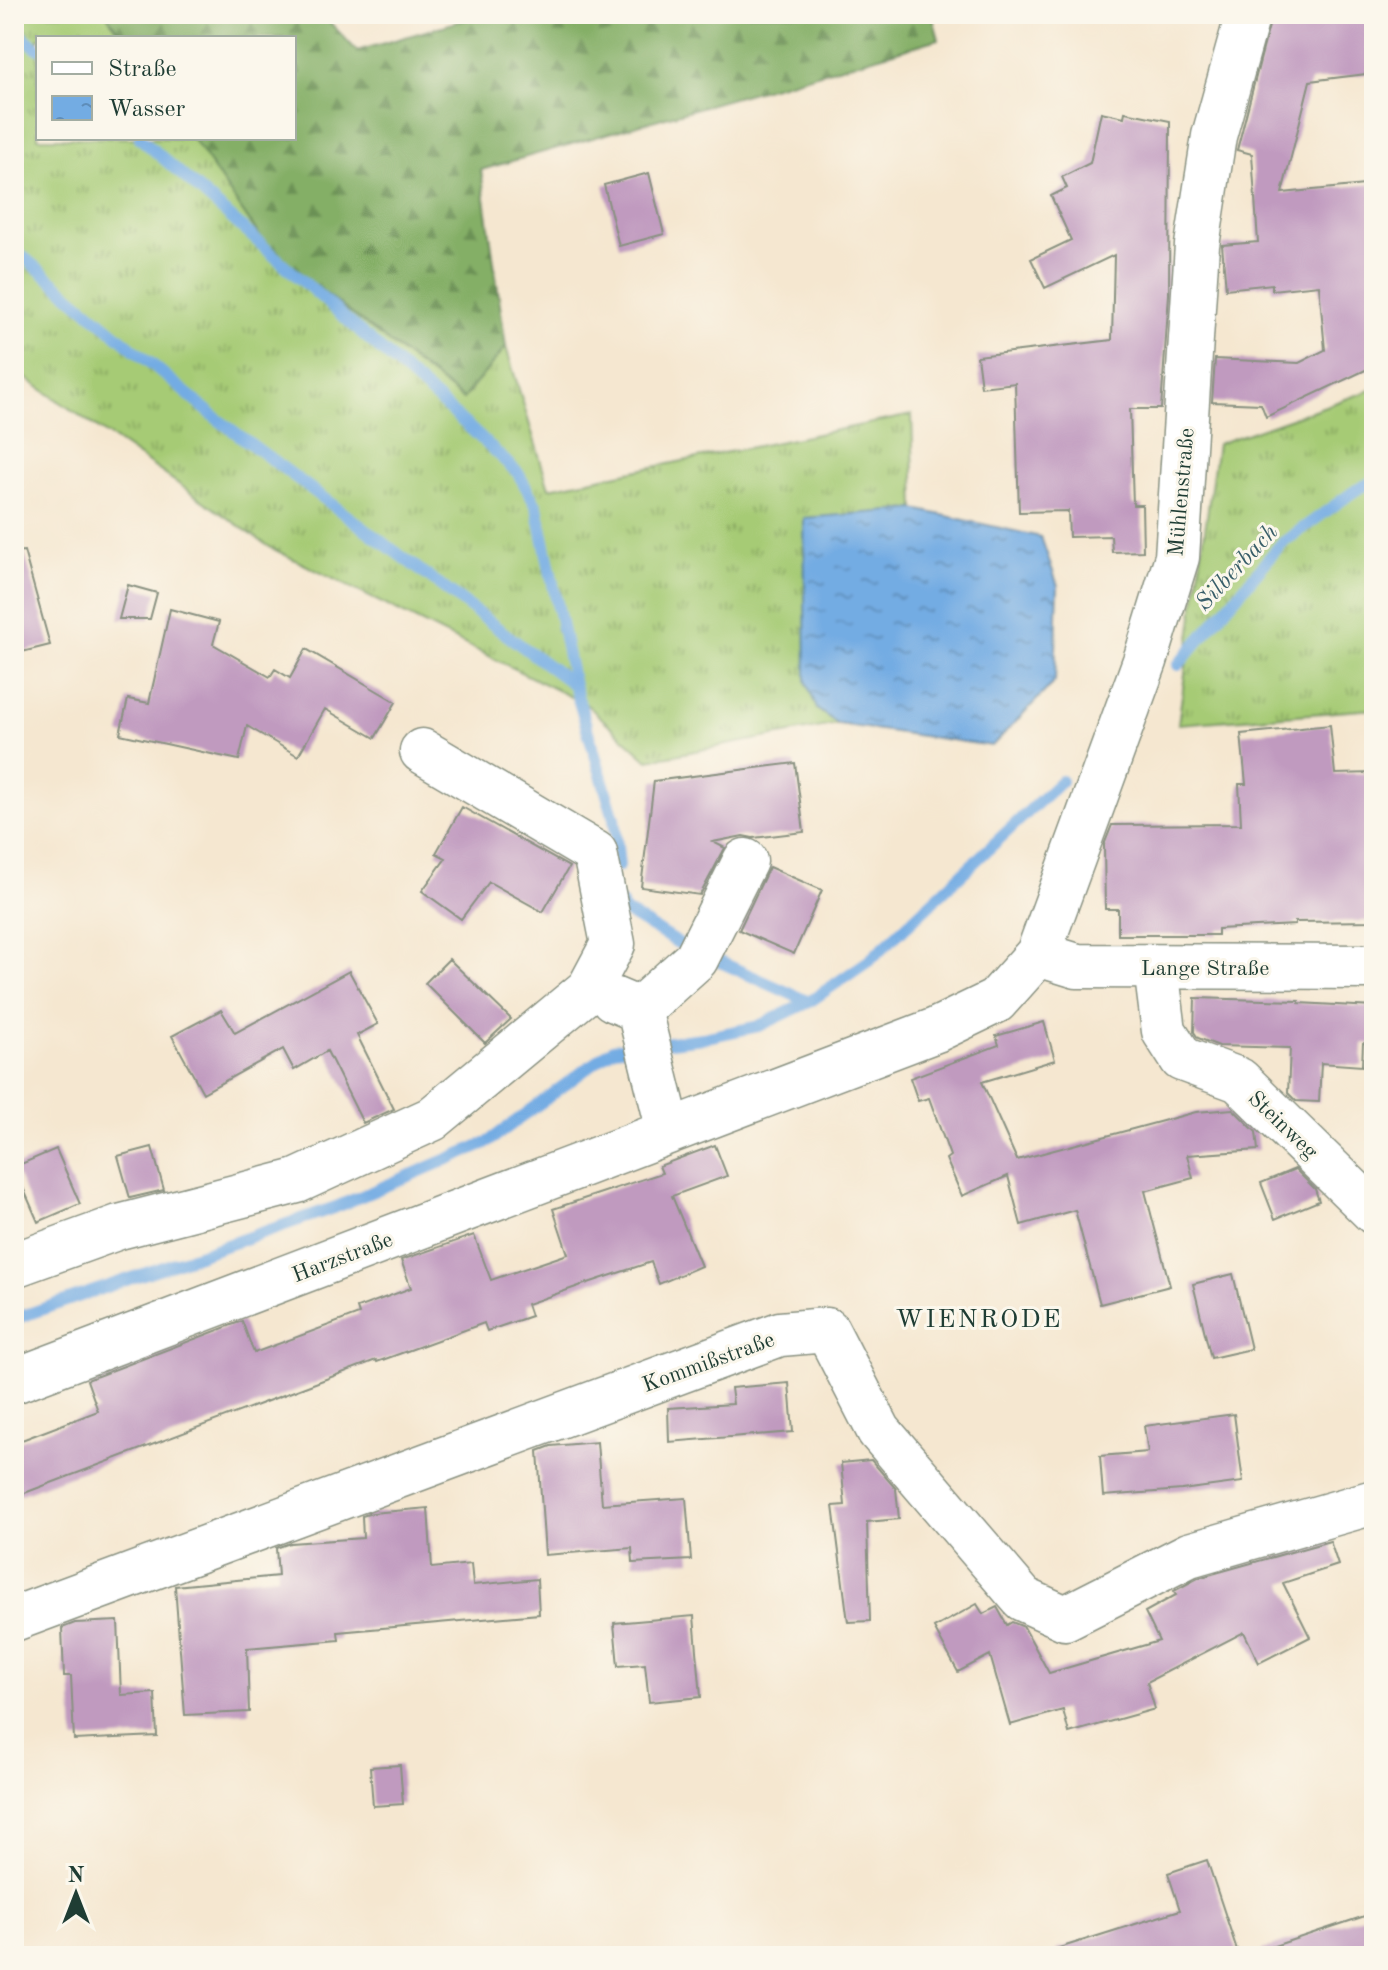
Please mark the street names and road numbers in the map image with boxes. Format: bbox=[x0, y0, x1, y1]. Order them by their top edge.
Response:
street label: Mühlenstraße bbox=[1165, 427, 1199, 557]
street label: Lange Straße bbox=[1141, 958, 1269, 980]
street label: Steinweg bbox=[1244, 1087, 1322, 1164]
street label: Harzstraße bbox=[289, 1229, 396, 1287]
street label: Kommißstraße bbox=[640, 1329, 778, 1397]

